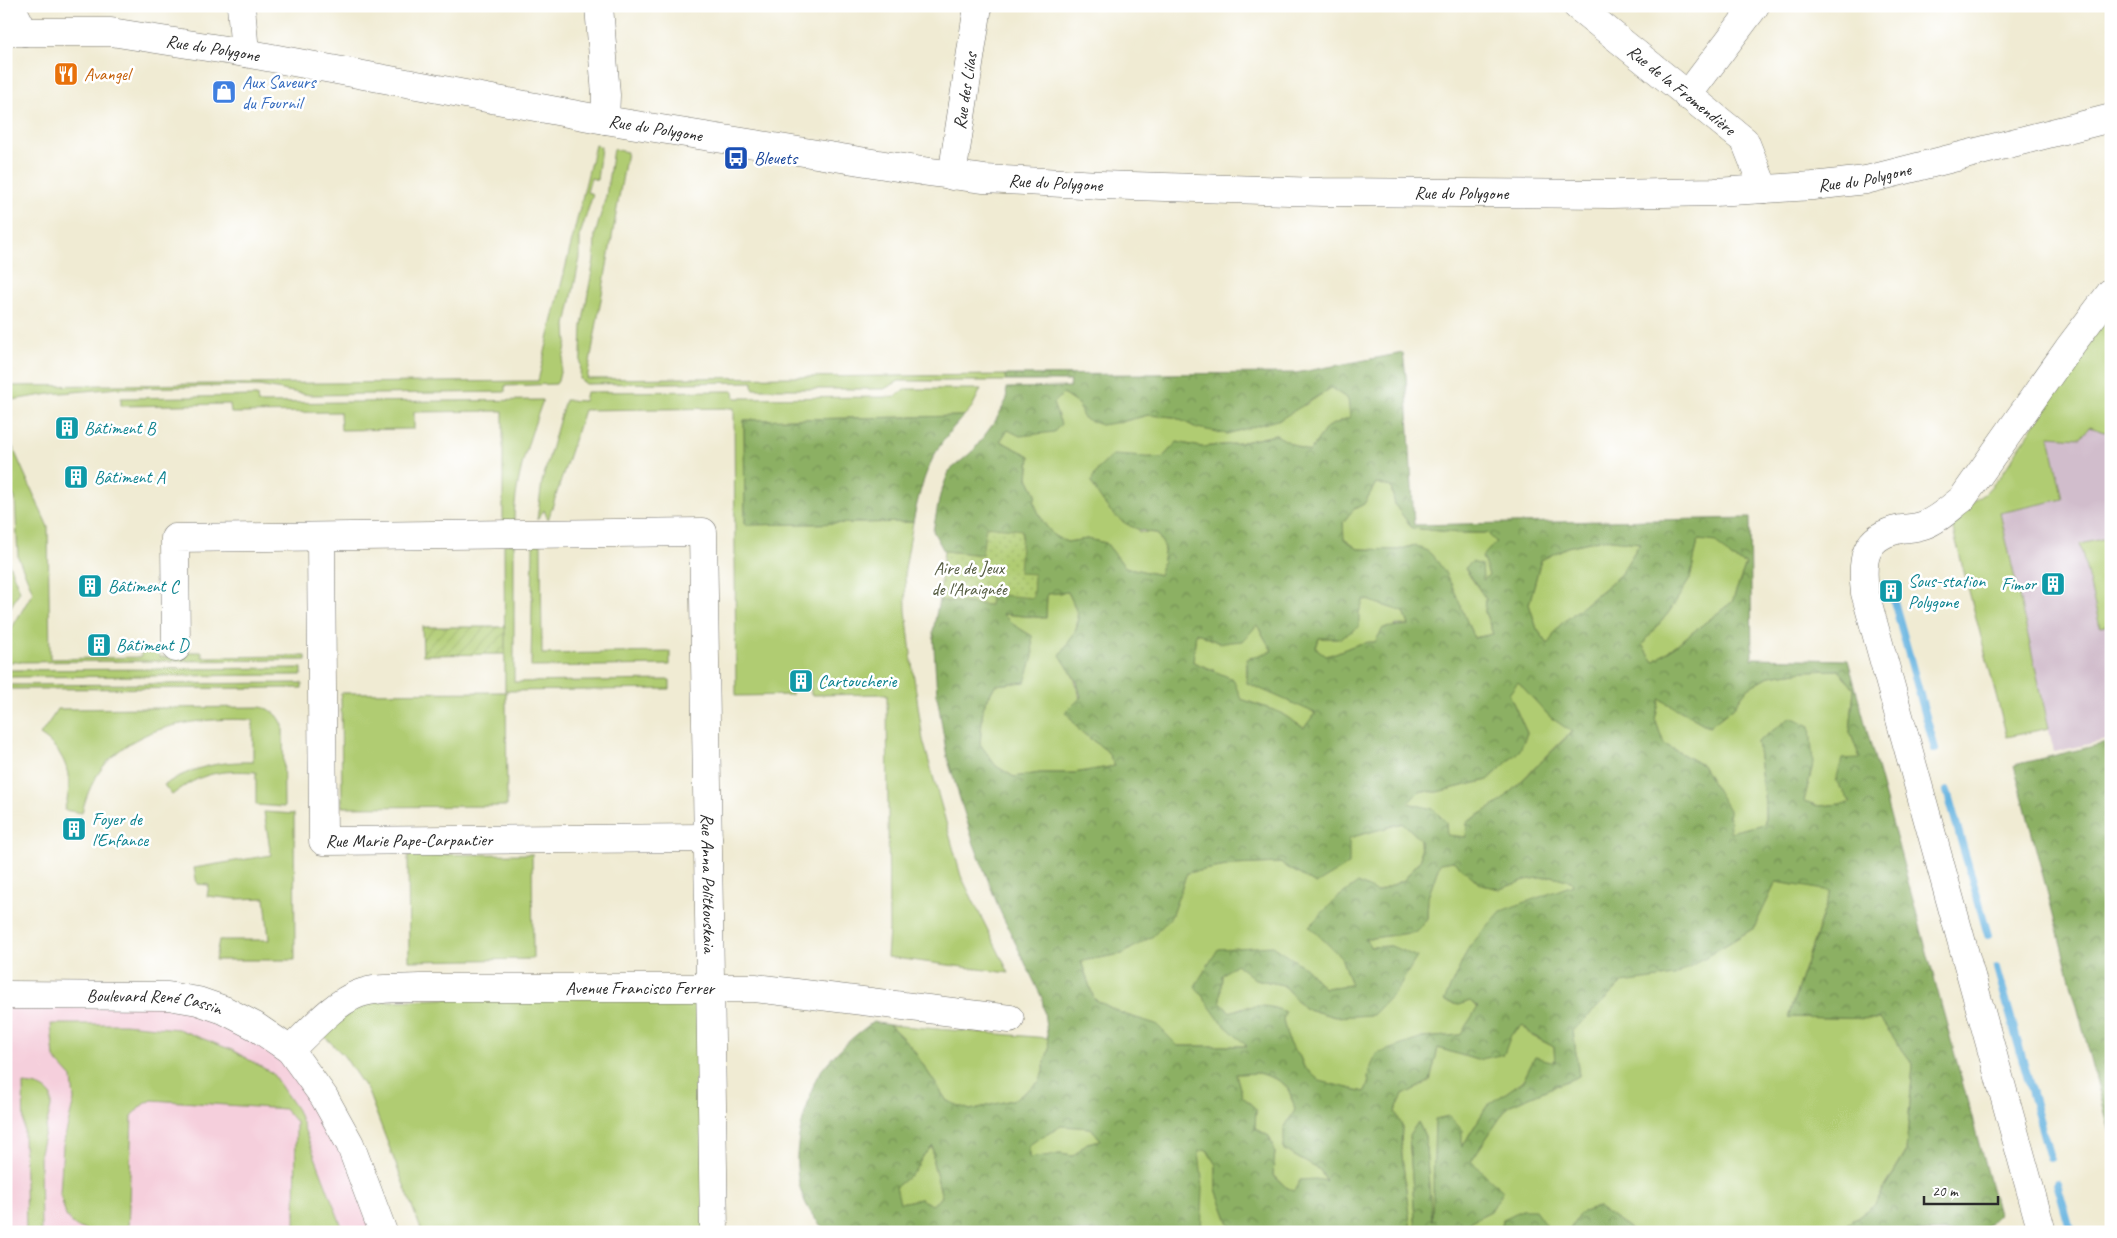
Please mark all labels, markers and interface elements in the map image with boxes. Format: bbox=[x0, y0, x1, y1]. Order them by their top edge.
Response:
street label: Rue du Polygone bbox=[165, 30, 262, 67]
street label: Rue de la Fromendière bbox=[1623, 40, 1741, 141]
street label: Rue des Lilas bbox=[948, 49, 982, 131]
restaurant icon: Avangel bbox=[53, 61, 79, 87]
place label: Avangel bbox=[84, 63, 133, 85]
place label: Aux Saveurs du Fournil bbox=[242, 71, 317, 114]
shop icon: Aux Saveurs du Fournil bbox=[211, 79, 237, 105]
street label: Rue du Polygone bbox=[607, 110, 705, 147]
bus stop icon: Bleuets bbox=[723, 145, 749, 171]
place label: Bleuets bbox=[754, 147, 799, 169]
street label: Rue du Polygone bbox=[1817, 158, 1914, 196]
street label: Rue du Polygone bbox=[1008, 169, 1104, 196]
street label: Rue du Polygone bbox=[1414, 182, 1510, 204]
building icon: Bâtiment B bbox=[54, 415, 80, 441]
place label: Bâtiment B bbox=[84, 417, 157, 439]
building icon: Bâtiment A bbox=[63, 464, 89, 490]
place label: Bâtiment A bbox=[94, 466, 166, 488]
park label: Aire de Jeux de l'Araignée bbox=[931, 557, 1008, 600]
place label: Sous-station Polygone bbox=[1908, 570, 1986, 613]
building icon: Fimor bbox=[2040, 571, 2066, 597]
building icon: Bâtiment C bbox=[77, 573, 103, 599]
place label: Fimor bbox=[2001, 573, 2038, 595]
place label: Bâtiment C bbox=[108, 575, 181, 597]
building icon: Sous-station Polygone bbox=[1878, 578, 1904, 604]
building icon: Bâtiment D bbox=[86, 632, 112, 658]
place label: Bâtiment D bbox=[116, 634, 190, 656]
building icon: Cartoucherie bbox=[788, 668, 814, 694]
place label: Cartoucherie bbox=[818, 670, 898, 692]
place label: Foyer de l'Enfance bbox=[92, 808, 149, 851]
street label: Rue Anna Politkovskaia bbox=[696, 813, 721, 955]
building icon: Foyer de l'Enfance bbox=[61, 816, 87, 842]
street label: Rue Marie Pape-Carpantier bbox=[325, 829, 494, 852]
street label: Avenue Francisco Ferrer bbox=[566, 977, 717, 999]
street label: Boulevard René Cassin bbox=[86, 984, 226, 1020]
scale bar bbox=[1924, 1173, 1998, 1205]
text: 20 m bbox=[1932, 1182, 1959, 1201]

